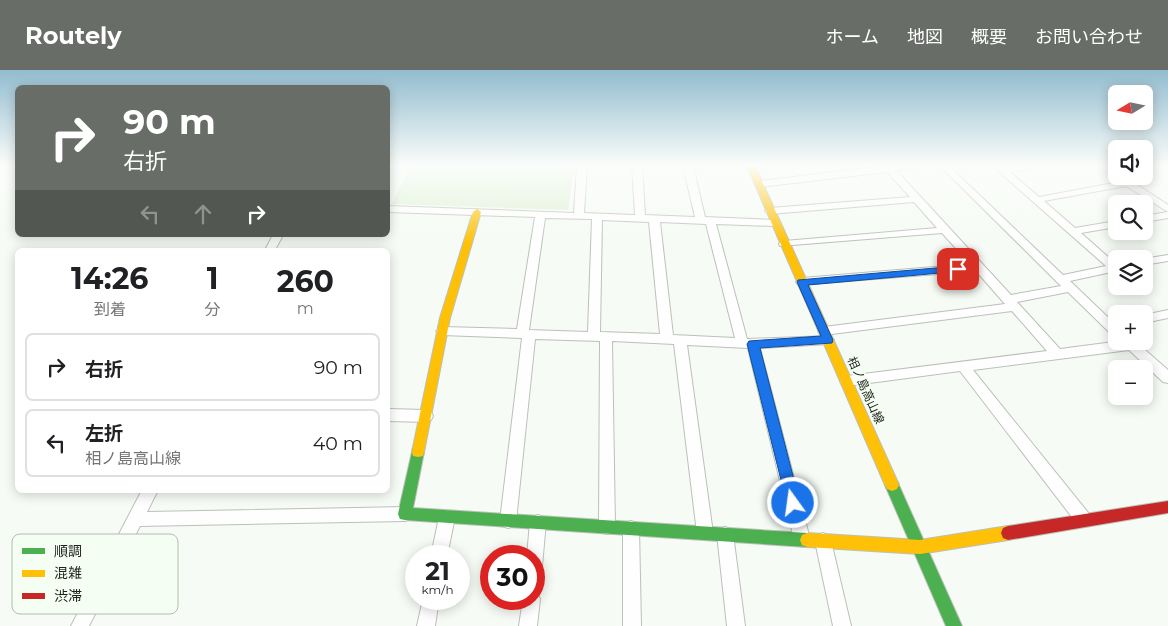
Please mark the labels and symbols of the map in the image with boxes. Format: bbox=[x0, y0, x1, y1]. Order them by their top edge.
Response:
north arrow bbox=[1108, 85, 1152, 130]
pin bbox=[937, 248, 979, 290]
street label: 相ノ島高山線 bbox=[845, 354, 887, 426]
position arrow bbox=[766, 476, 818, 528]
legend bbox=[12, 534, 178, 614]
text: 順調 bbox=[54, 542, 82, 560]
speed limit sign: 30 bbox=[480, 545, 545, 610]
text: 混雑 bbox=[54, 564, 82, 582]
text: 渋滞 bbox=[54, 587, 82, 605]

